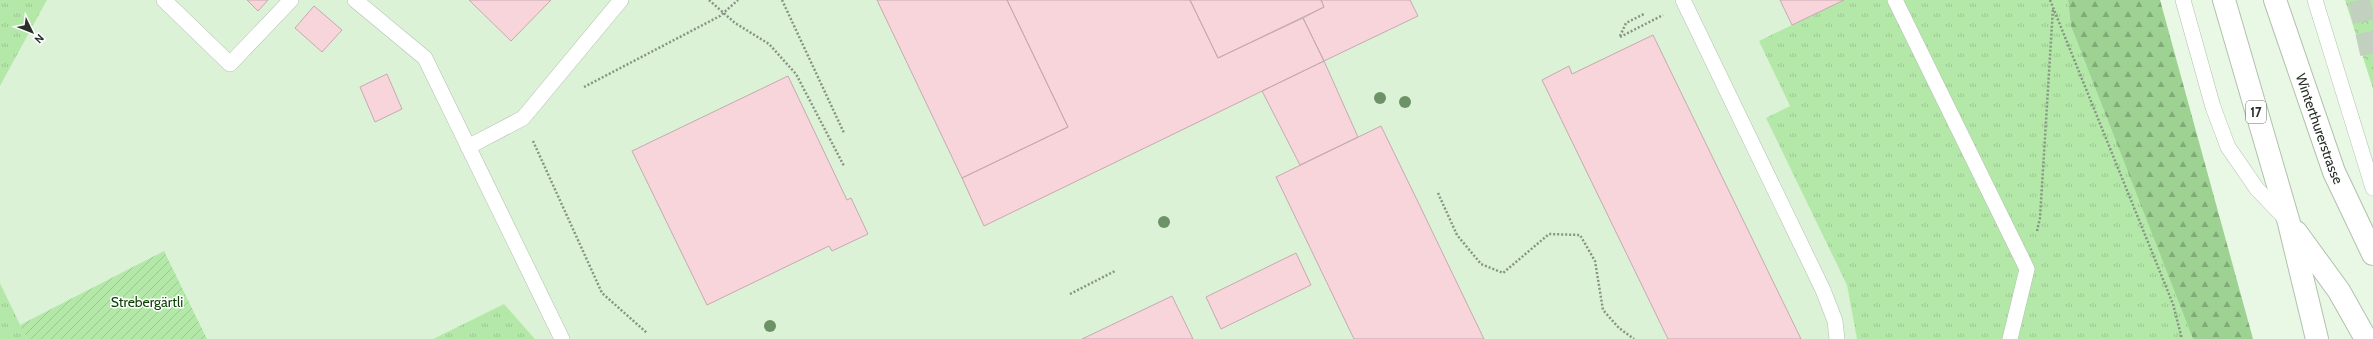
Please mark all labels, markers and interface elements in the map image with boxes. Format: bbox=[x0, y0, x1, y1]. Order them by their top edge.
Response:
north arrow bbox=[12, 12, 52, 52]
text: N bbox=[32, 31, 47, 46]
street label: Winterthurerstrasse bbox=[2292, 71, 2347, 187]
road number: 17 bbox=[2246, 101, 2266, 123]
park label: Strebergärtli bbox=[111, 293, 183, 311]

